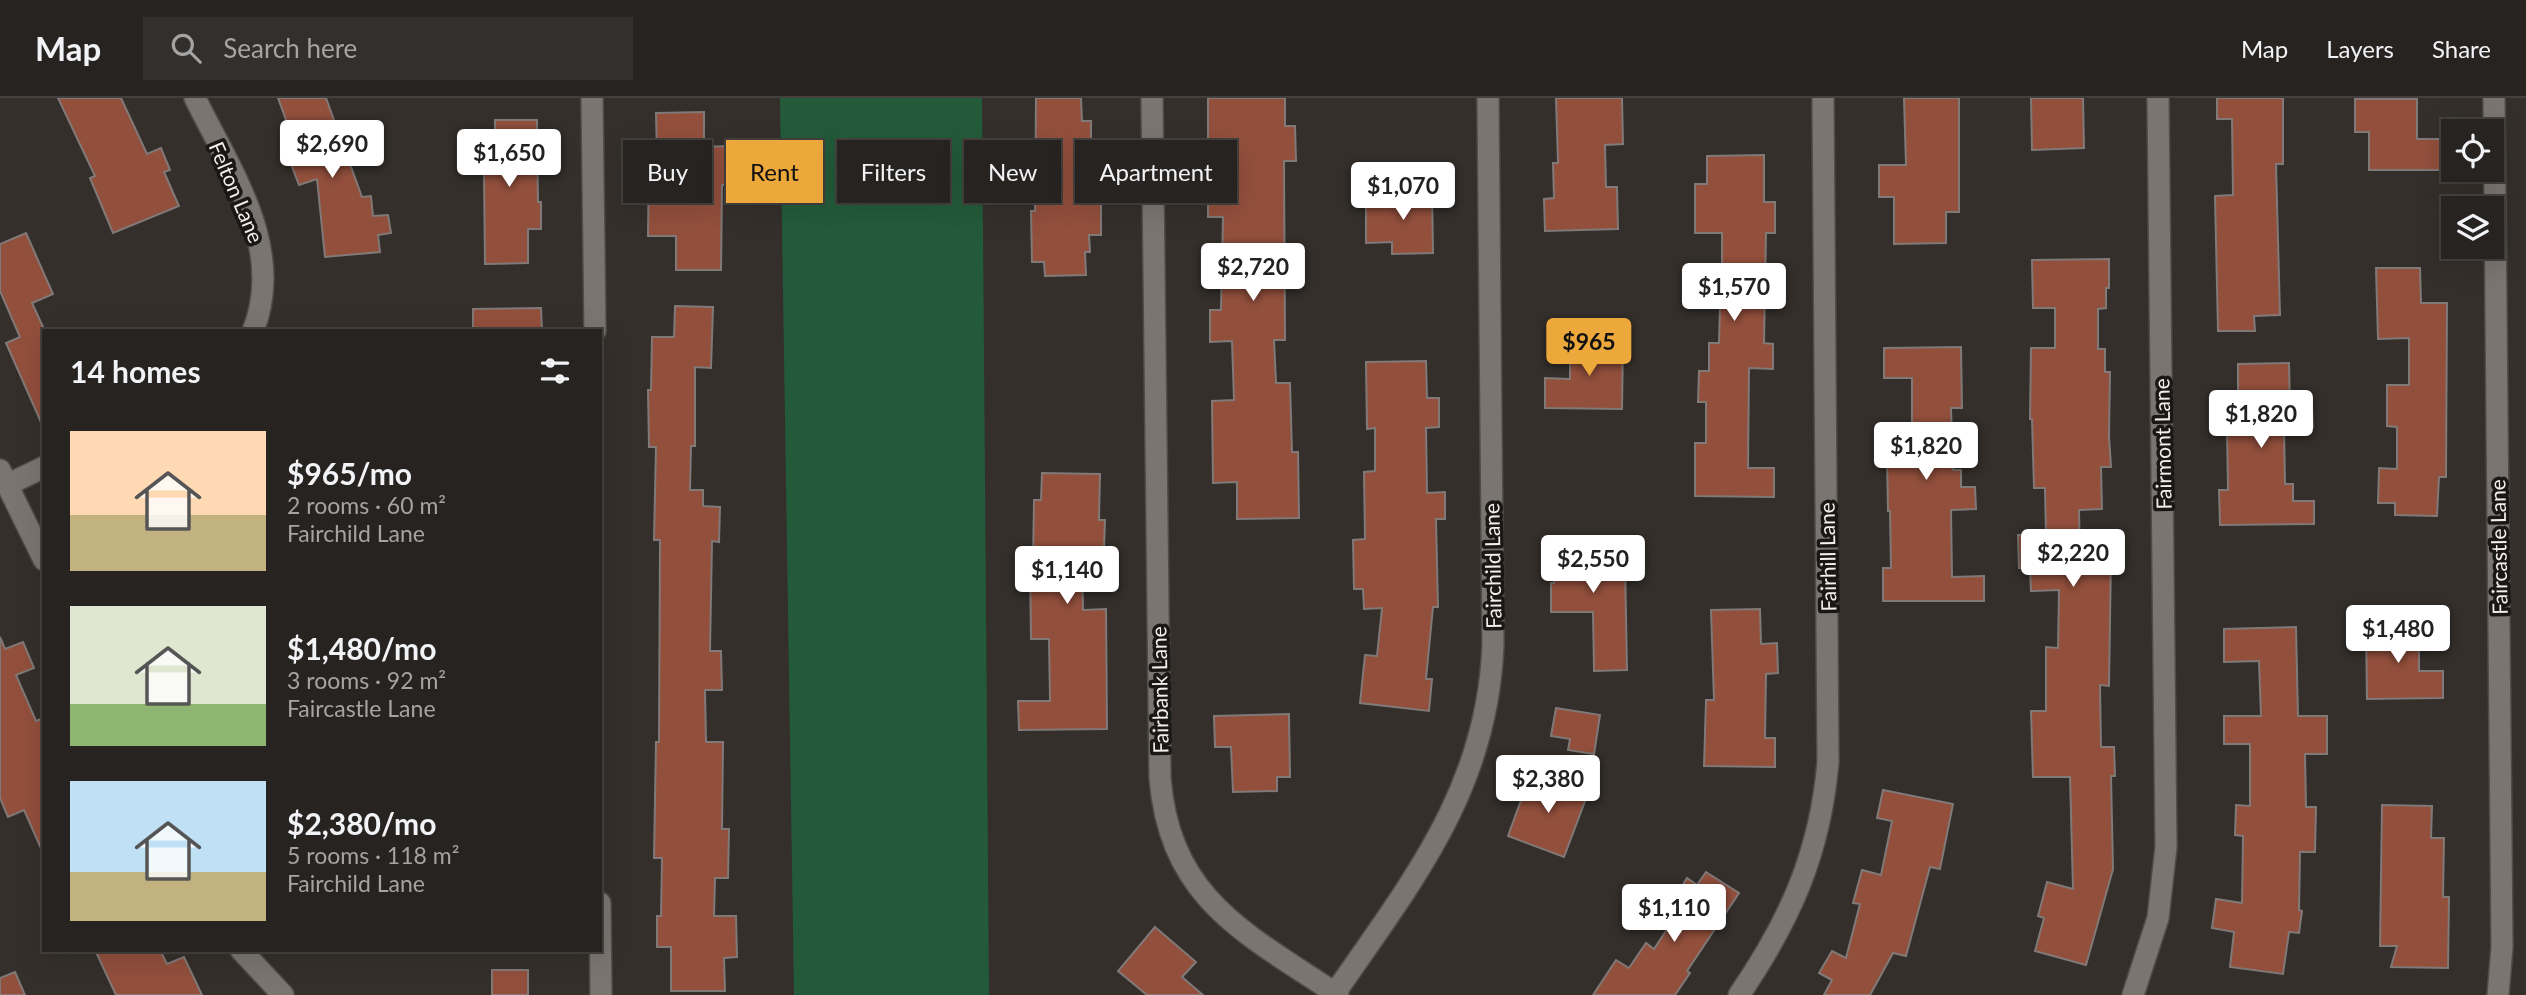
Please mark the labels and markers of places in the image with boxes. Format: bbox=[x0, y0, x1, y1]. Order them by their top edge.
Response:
pin: $2,690 bbox=[275, 120, 389, 180]
pin: $1,650 bbox=[452, 130, 566, 189]
pin: $1,070 bbox=[1346, 162, 1460, 222]
pin: $2,720 bbox=[1196, 244, 1310, 303]
pin: $1,570 bbox=[1677, 264, 1791, 323]
pin: $965 bbox=[1548, 318, 1630, 378]
pin: $1,820 bbox=[2204, 390, 2318, 450]
pin: $1,820 bbox=[1869, 422, 1983, 482]
pin: $2,220 bbox=[2016, 530, 2130, 589]
pin: $2,550 bbox=[1536, 536, 1650, 595]
pin: $1,140 bbox=[1010, 546, 1124, 606]
pin: $1,480 bbox=[2341, 606, 2455, 665]
pin: $2,380 bbox=[1491, 756, 1605, 815]
pin: $1,110 bbox=[1617, 884, 1731, 944]

